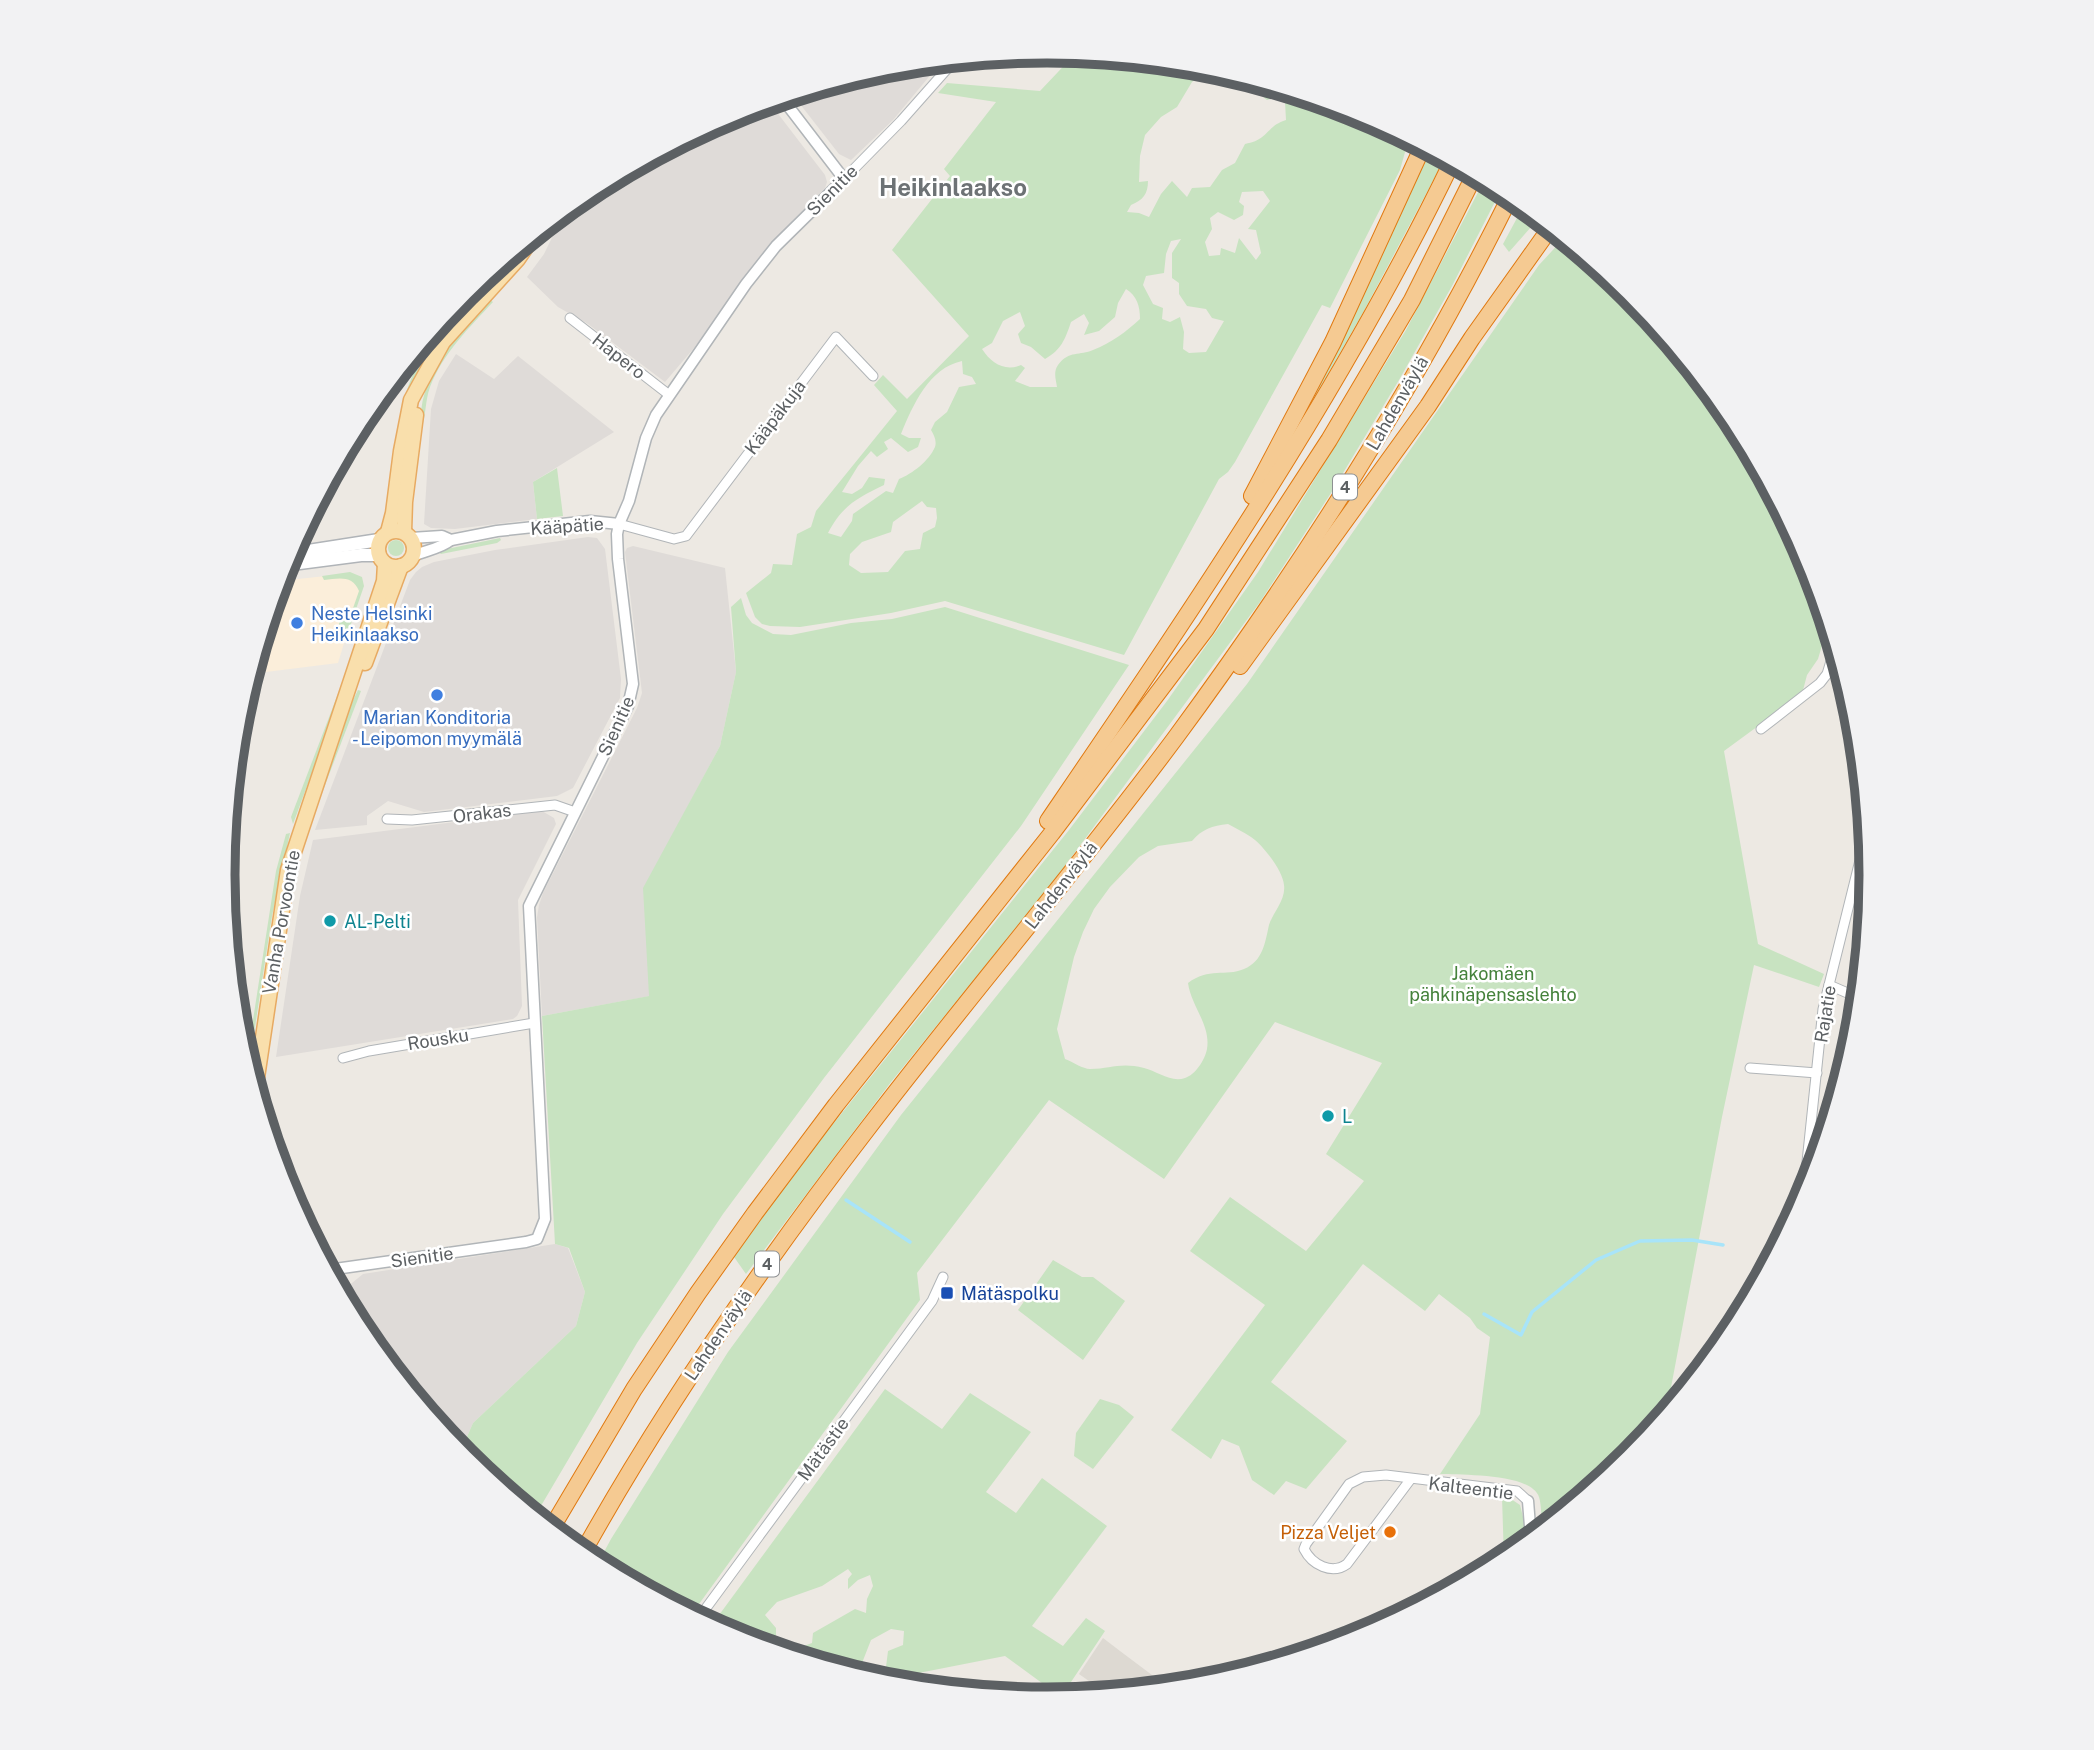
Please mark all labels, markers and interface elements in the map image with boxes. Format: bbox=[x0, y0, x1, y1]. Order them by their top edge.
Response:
street label: Sienitie bbox=[802, 160, 862, 220]
district label: Heikinlaakso bbox=[879, 173, 1027, 201]
street label: Hapero bbox=[588, 329, 650, 383]
street label: Lahdenväylä bbox=[1362, 352, 1432, 454]
street label: Kääpäkuja bbox=[740, 376, 810, 458]
road number: 4 bbox=[1333, 474, 1357, 500]
street label: Kääpätie bbox=[529, 513, 605, 539]
place label: Neste Helsinki Heikinlaakso bbox=[311, 603, 432, 645]
marker: Neste Helsinki Heikinlaakso bbox=[289, 615, 305, 631]
marker: Marian Konditoria - Leipomon myymälä bbox=[429, 687, 445, 703]
street label: Sienitie bbox=[594, 693, 638, 759]
place label: Marian Konditoria - Leipomon myymälä bbox=[352, 707, 522, 749]
street label: Orakas bbox=[452, 799, 512, 827]
street label: Lahdenväylä bbox=[1020, 837, 1102, 933]
street label: Vanha Porvoontie bbox=[258, 848, 304, 996]
place label: AL-Pelti bbox=[344, 911, 411, 932]
marker: AL-Pelti bbox=[322, 913, 338, 929]
park label: Jakomäen pähkinäpensaslehto bbox=[1409, 963, 1577, 1005]
street label: Rajatie bbox=[1810, 984, 1840, 1044]
street label: Rousku bbox=[406, 1024, 470, 1054]
place label: L bbox=[1342, 1106, 1352, 1127]
marker: L bbox=[1320, 1108, 1336, 1124]
street label: Sienitie bbox=[389, 1242, 455, 1272]
road number: 4 bbox=[755, 1252, 779, 1276]
place label: Mätäspolku bbox=[961, 1283, 1059, 1304]
marker: Mätäspolku bbox=[939, 1285, 955, 1301]
street label: Lahdenväylä bbox=[680, 1286, 756, 1384]
street label: Mätästie bbox=[793, 1413, 853, 1485]
street label: Kalteentie bbox=[1427, 1472, 1515, 1504]
place label: Pizza Veljet bbox=[1280, 1522, 1376, 1543]
marker: Pizza Veljet bbox=[1382, 1524, 1398, 1540]

